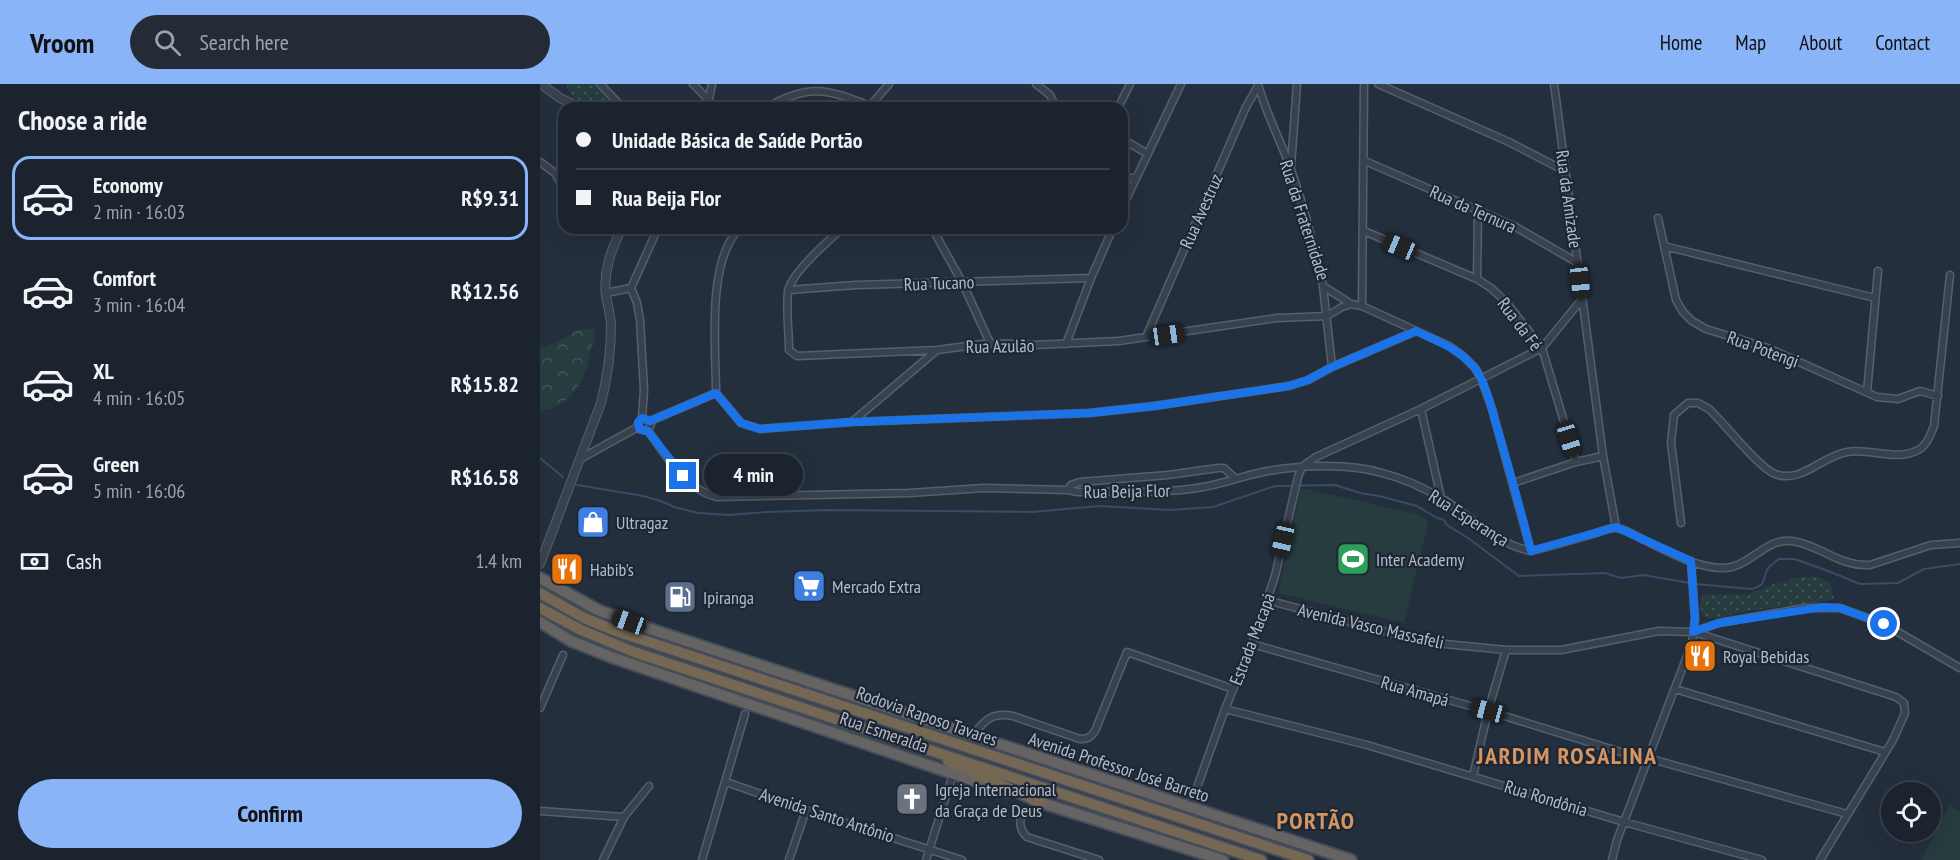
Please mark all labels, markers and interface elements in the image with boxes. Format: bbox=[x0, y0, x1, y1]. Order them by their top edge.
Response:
search box bbox=[130, 15, 550, 69]
text: Vroom bbox=[30, 24, 94, 61]
icon: search bbox=[151, 26, 184, 59]
text: Search here bbox=[199, 28, 289, 56]
text: Home bbox=[1660, 29, 1702, 56]
text: Map bbox=[1735, 29, 1766, 56]
text: About bbox=[1799, 29, 1842, 56]
text: Contact bbox=[1875, 29, 1930, 56]
text: Choose a ride bbox=[18, 103, 147, 137]
text: Unidade Básica de Saúde Portão bbox=[612, 126, 862, 154]
street label: Rua da Amizade bbox=[1551, 148, 1587, 250]
street label: Rua da Fraternidade bbox=[1275, 157, 1335, 283]
street label: Rua Avestruz bbox=[1174, 170, 1228, 252]
icon: car bbox=[21, 171, 75, 225]
text: Economy bbox=[93, 171, 163, 199]
street label: Rua da Ternura bbox=[1426, 180, 1520, 238]
text: R$9.31 bbox=[461, 184, 519, 212]
text: Rua Beija Flor bbox=[612, 184, 721, 212]
text: 2 min · 16:03 bbox=[93, 199, 185, 225]
car bbox=[1380, 232, 1420, 262]
car bbox=[1569, 262, 1591, 300]
icon: car bbox=[21, 264, 75, 318]
text: Comfort bbox=[93, 264, 156, 292]
street label: Rua Tucano bbox=[903, 270, 975, 296]
text: R$12.56 bbox=[451, 277, 519, 305]
text: 3 min · 16:04 bbox=[93, 292, 185, 318]
street label: Rua da Fé bbox=[1492, 293, 1548, 355]
car bbox=[1148, 324, 1186, 346]
street label: Rua Potengi bbox=[1724, 325, 1802, 373]
street label: Rua Azulão bbox=[965, 334, 1035, 358]
icon: car bbox=[21, 357, 75, 411]
text: XL bbox=[93, 357, 114, 385]
text: R$15.82 bbox=[451, 370, 519, 398]
text: 4 min · 16:05 bbox=[93, 385, 185, 411]
car bbox=[1555, 419, 1583, 459]
icon: car bbox=[21, 450, 75, 504]
text: Green bbox=[93, 450, 139, 478]
callout: 4 min bbox=[704, 455, 803, 497]
route end bbox=[669, 462, 696, 489]
text: 4 min bbox=[733, 462, 774, 488]
text: R$16.58 bbox=[451, 463, 519, 491]
text: 5 min · 16:06 bbox=[93, 478, 185, 504]
street label: Rua Beija Flor bbox=[1084, 479, 1171, 503]
street label: Rua Esperança bbox=[1425, 484, 1513, 552]
shop icon: Ultragaz bbox=[575, 504, 611, 540]
place label: Ultragaz bbox=[616, 511, 668, 534]
car bbox=[1270, 520, 1296, 560]
sports icon: Inter Academy bbox=[1335, 541, 1371, 577]
icon: cash bbox=[18, 545, 51, 578]
text: Cash bbox=[66, 547, 102, 575]
text: 1.4 km bbox=[475, 548, 522, 574]
place label: Inter Academy bbox=[1376, 548, 1464, 571]
restaurant icon: Habib's bbox=[549, 551, 585, 587]
place label: Habib's bbox=[590, 558, 634, 581]
supermarket icon: Mercado Extra bbox=[791, 568, 827, 604]
place label: Mercado Extra bbox=[832, 575, 921, 598]
fuel station icon: Ipiranga bbox=[662, 579, 698, 615]
place label: Ipiranga bbox=[703, 586, 754, 609]
street label: Estrada Macapá bbox=[1224, 590, 1280, 688]
street label: Avenida Vasco Massafeli bbox=[1296, 598, 1446, 654]
car bbox=[609, 607, 649, 637]
route start bbox=[1870, 610, 1897, 637]
restaurant icon: Royal Bebidas bbox=[1682, 638, 1718, 674]
place label: Royal Bebidas bbox=[1723, 645, 1809, 668]
street label: Rua Amapá bbox=[1378, 670, 1452, 712]
street label: Rodovia Raposo Tavares bbox=[853, 681, 1001, 751]
car bbox=[1468, 698, 1508, 724]
street label: Rua Esmeralda bbox=[837, 706, 931, 758]
street label: Avenida Professor José Barreto bbox=[1026, 727, 1213, 807]
district label: JARDIM ROSALINA bbox=[1475, 740, 1658, 771]
street label: Rua Rondônia bbox=[1502, 774, 1590, 822]
place label: Igreja Internacional da Graça de Deus bbox=[935, 778, 1057, 822]
button: Confirm bbox=[18, 779, 522, 848]
church icon: Igreja Internacional da Graça de Deus bbox=[894, 781, 930, 817]
street label: Avenida Santo Antônio bbox=[757, 782, 897, 848]
map controls bbox=[1881, 782, 1941, 842]
button: locate bbox=[1881, 782, 1941, 842]
district label: PORTÃO bbox=[1276, 805, 1356, 836]

